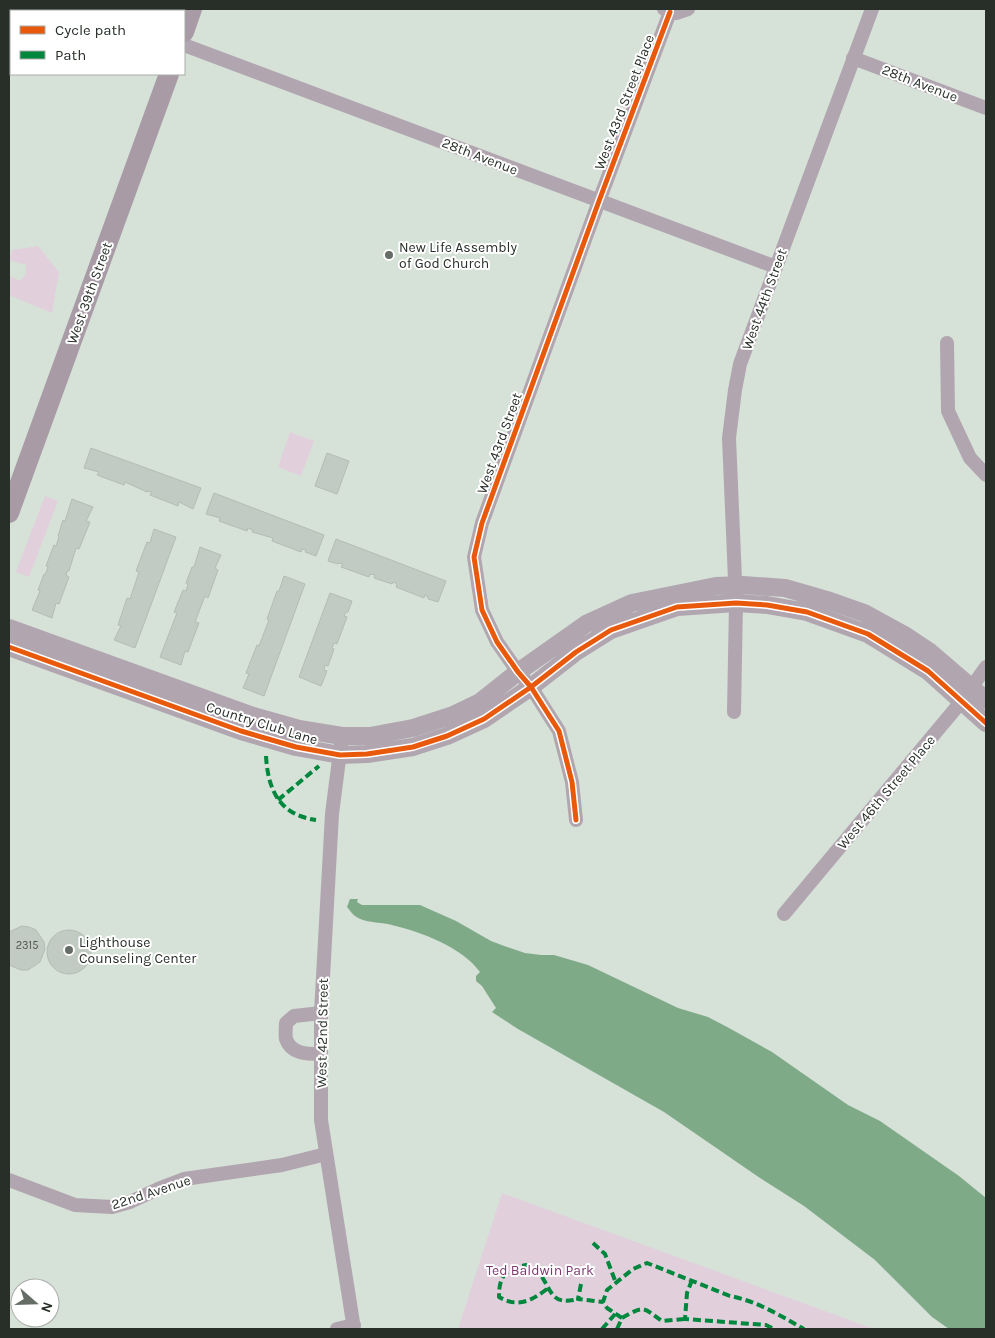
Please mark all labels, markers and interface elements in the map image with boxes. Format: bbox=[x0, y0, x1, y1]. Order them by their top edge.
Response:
legend bbox=[10, 10, 185, 75]
text: Cycle path bbox=[55, 21, 126, 39]
street label: West 43rd Street Place bbox=[591, 32, 658, 172]
text: Path bbox=[55, 46, 86, 64]
street label: 28th Avenue bbox=[880, 61, 960, 106]
street label: 28th Avenue bbox=[440, 134, 520, 179]
place label: New Life Assembly of God Church bbox=[399, 239, 518, 272]
street label: West 39th Street bbox=[63, 240, 116, 346]
street label: West 44th Street bbox=[738, 246, 791, 352]
marker: New Life Assembly of God Church bbox=[383, 249, 395, 261]
street label: West 43rd Street bbox=[473, 390, 526, 496]
street label: Country Club Lane bbox=[204, 698, 320, 749]
street label: West 46th Street Place bbox=[834, 732, 939, 853]
place label: Lighthouse Counseling Center bbox=[79, 934, 197, 967]
house number: 2315 bbox=[16, 939, 38, 952]
marker: Lighthouse Counseling Center bbox=[63, 944, 75, 956]
street label: West 42nd Street bbox=[313, 978, 332, 1088]
street label: 22nd Avenue bbox=[109, 1172, 193, 1213]
park label: Ted Baldwin Park bbox=[486, 1262, 594, 1279]
north arrow bbox=[10, 1278, 60, 1328]
text: N bbox=[37, 1300, 56, 1315]

